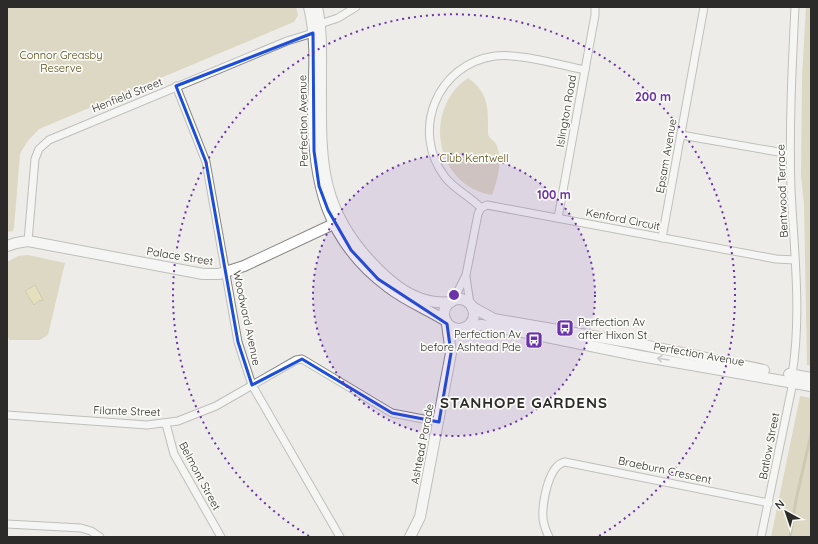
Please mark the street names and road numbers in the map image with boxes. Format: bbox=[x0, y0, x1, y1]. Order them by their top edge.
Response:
street label: Henfield Street bbox=[90, 74, 165, 116]
street label: Islington Road bbox=[553, 74, 579, 148]
street label: Perfection Avenue bbox=[295, 75, 311, 167]
street label: Epsam Avenue bbox=[653, 118, 679, 194]
street label: Bentwood Terrace bbox=[773, 144, 791, 238]
street label: Kenford Circuit bbox=[585, 205, 661, 233]
street label: Palace Street bbox=[146, 244, 215, 268]
street label: Woodward Avenue bbox=[230, 269, 264, 367]
street label: Perfection Avenue bbox=[652, 339, 746, 369]
street label: Filante Street bbox=[93, 403, 161, 419]
street label: Ashtead Parade bbox=[407, 403, 437, 485]
street label: Batlow Street bbox=[756, 411, 782, 481]
street label: Belmont Street bbox=[176, 439, 224, 513]
street label: Braeburn Crescent bbox=[617, 453, 713, 487]

